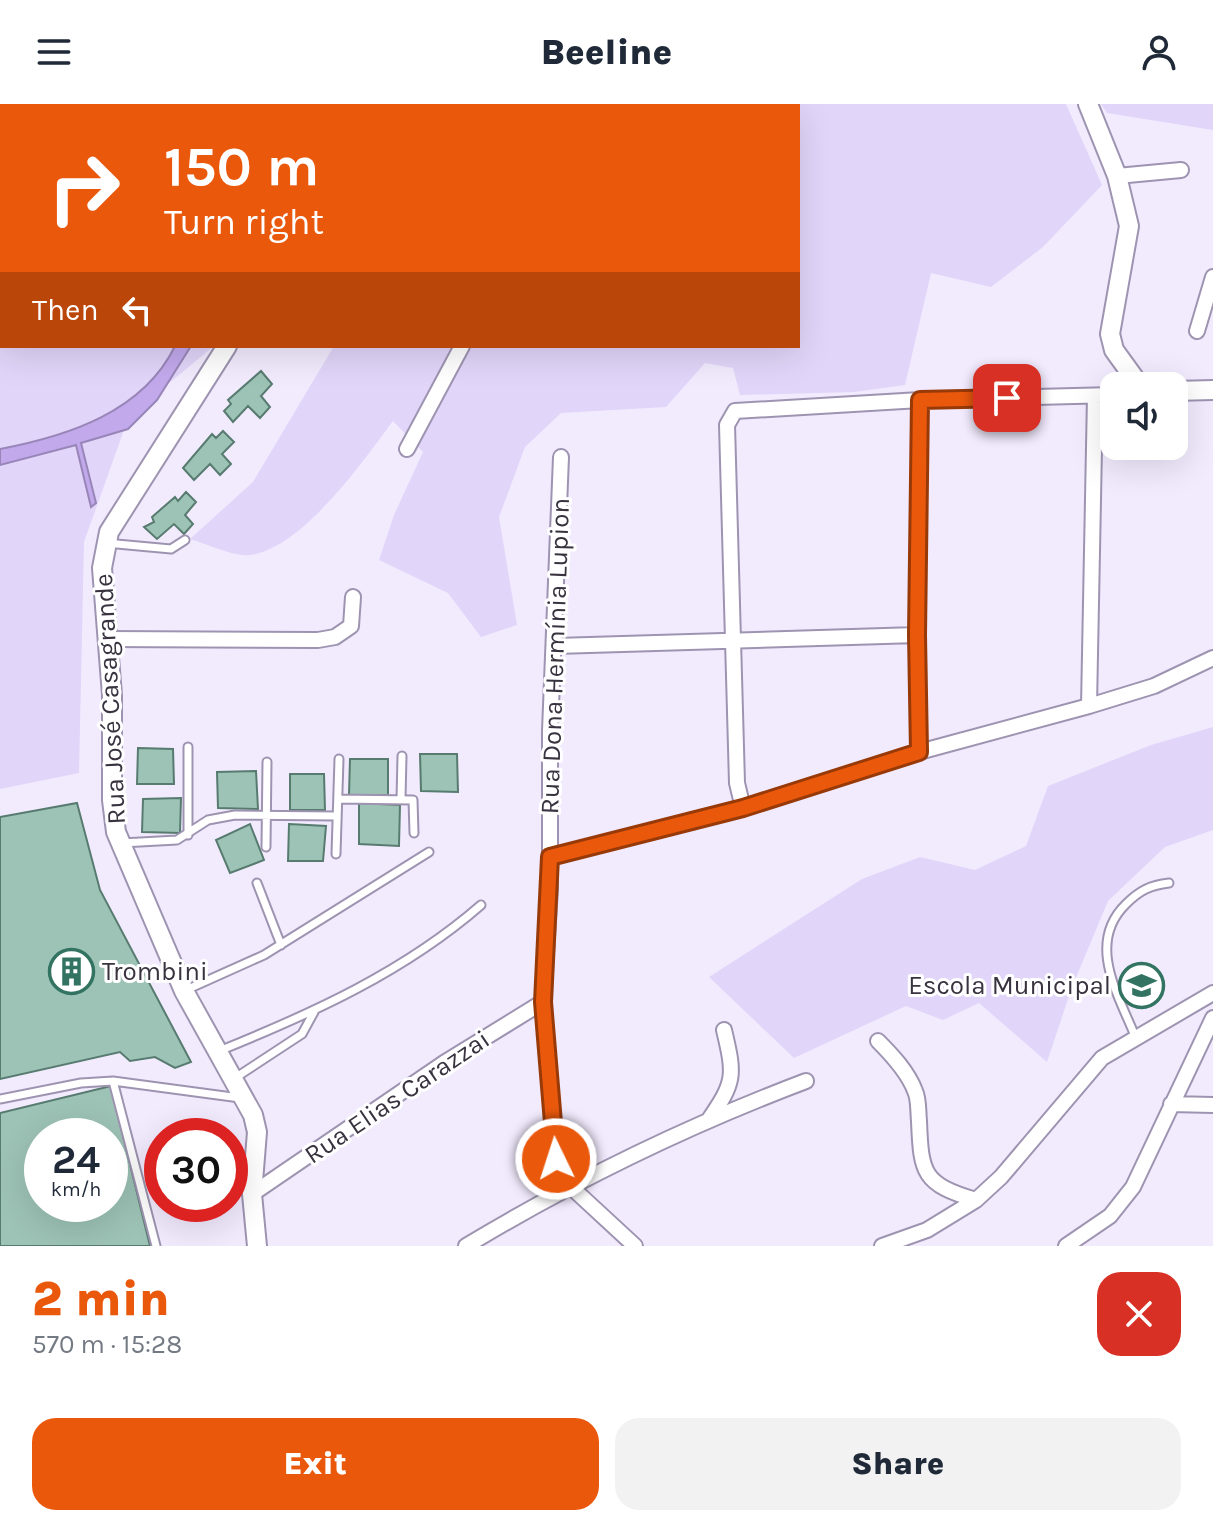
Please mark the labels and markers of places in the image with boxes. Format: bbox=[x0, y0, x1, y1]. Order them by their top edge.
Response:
pin bbox=[973, 364, 1041, 432]
building icon: Trombini bbox=[47, 947, 95, 995]
place label: Trombini bbox=[102, 956, 208, 987]
school or university icon: Escola Municipal bbox=[1118, 961, 1166, 1009]
place label: Escola Municipal bbox=[908, 970, 1111, 1001]

